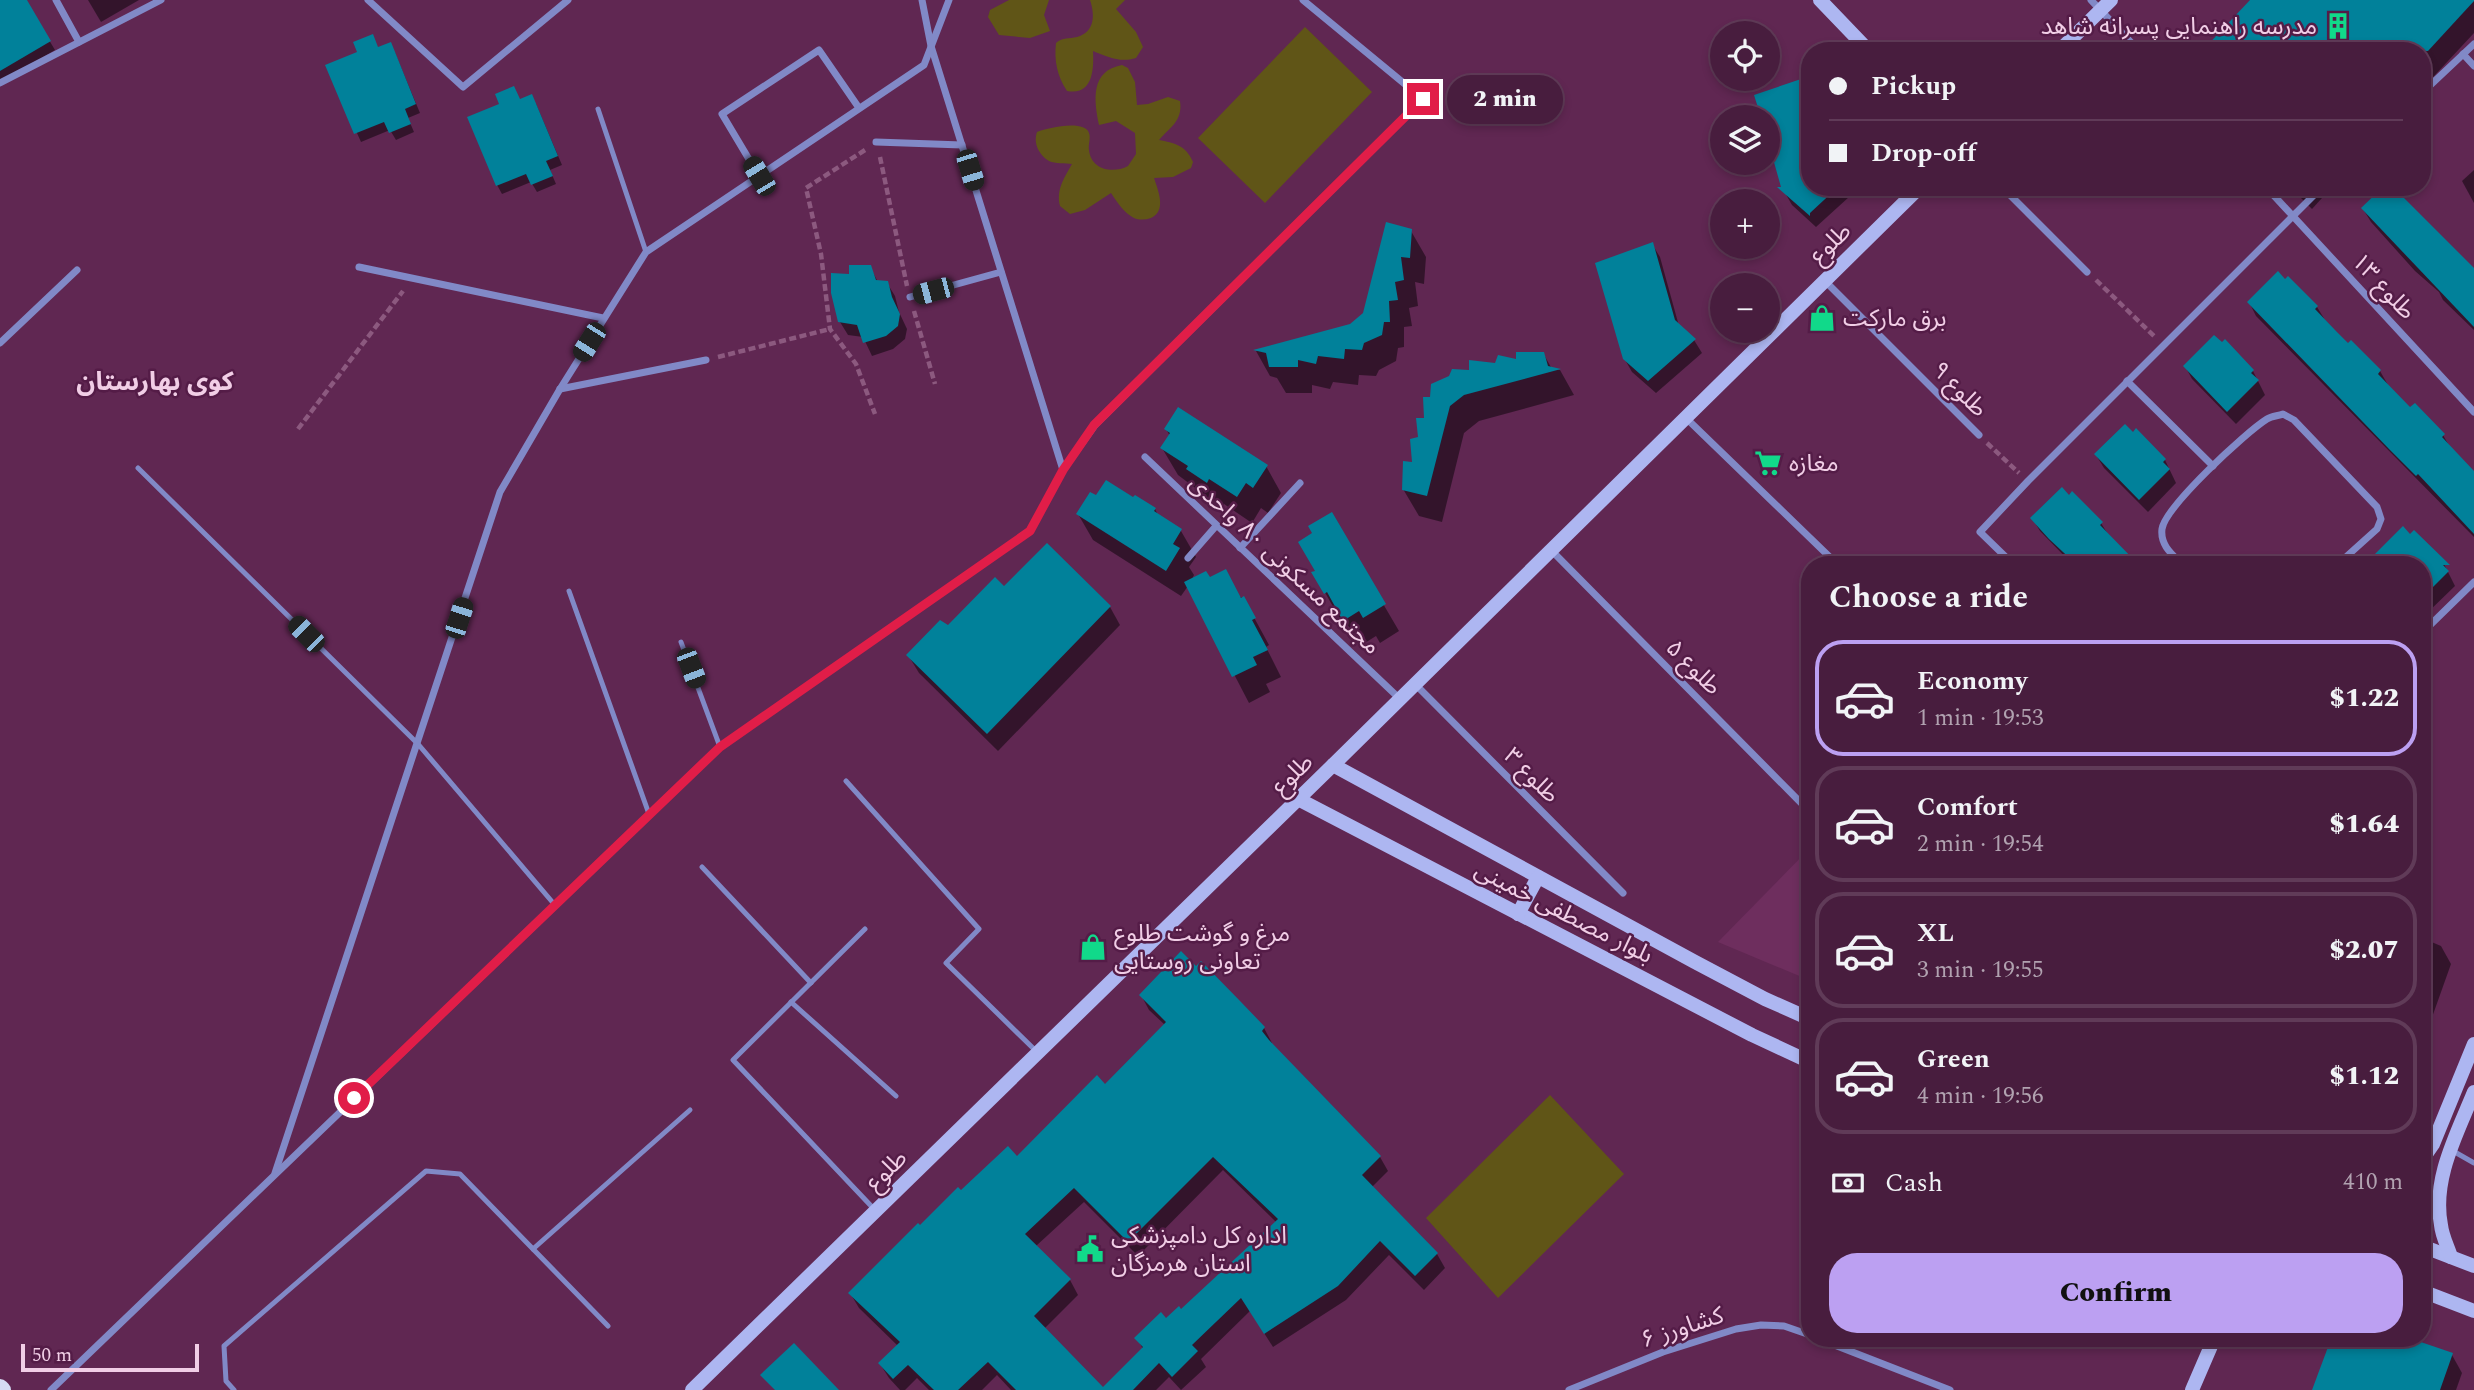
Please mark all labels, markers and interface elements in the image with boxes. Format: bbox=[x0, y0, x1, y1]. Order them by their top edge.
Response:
place label: مدرسه راهنمایی پسرانه شاهد bbox=[2041, 9, 2317, 45]
building icon: مدرسه راهنمایی پسرانه شاهد bbox=[2323, 11, 2353, 41]
map controls bbox=[1710, 21, 1780, 343]
button: locate bbox=[1710, 21, 1780, 91]
text: Pickup bbox=[1871, 66, 1956, 106]
callout: 2 min bbox=[1448, 74, 1563, 124]
text: 2 min bbox=[1473, 82, 1537, 117]
route end bbox=[1407, 83, 1439, 115]
button: layers bbox=[1710, 105, 1780, 175]
text: Drop-off bbox=[1871, 133, 1976, 173]
car bbox=[954, 147, 987, 193]
car bbox=[740, 153, 779, 199]
button: + bbox=[1710, 189, 1780, 259]
street label: طلوع bbox=[1801, 214, 1860, 273]
street label: طلوع ۱۳ bbox=[2343, 245, 2424, 328]
button: − bbox=[1710, 273, 1780, 343]
car bbox=[910, 275, 957, 307]
place label: برق مارکت bbox=[1843, 301, 1946, 337]
shop icon: برق مارکت bbox=[1807, 303, 1837, 333]
car bbox=[569, 319, 610, 365]
street label: طلوع ۹ bbox=[1923, 353, 1996, 426]
district label: کوی بهارستان bbox=[76, 362, 235, 402]
place label: مغازه bbox=[1789, 446, 1839, 482]
supermarket icon: مغازه bbox=[1753, 448, 1783, 478]
street label: مجتمع مسکونی ۸۰ واحدی bbox=[1180, 466, 1388, 664]
text: Choose a ride bbox=[1829, 573, 2028, 622]
car bbox=[443, 595, 476, 641]
car bbox=[284, 612, 329, 656]
street label: طلوع ۵ bbox=[1657, 631, 1730, 704]
car bbox=[674, 645, 709, 691]
text: Economy bbox=[1917, 661, 2027, 701]
icon: car bbox=[1833, 667, 1896, 730]
text: $1.22 bbox=[2329, 678, 2399, 718]
text: 1 min · 19:53 bbox=[1917, 701, 2044, 736]
street label: طلوع ۳ bbox=[1495, 739, 1568, 812]
street label: طلوع bbox=[1263, 745, 1322, 804]
text: Comfort bbox=[1917, 787, 2018, 827]
icon: car bbox=[1833, 793, 1896, 856]
text: $1.64 bbox=[2329, 804, 2399, 844]
text: 2 min · 19:54 bbox=[1917, 827, 2044, 862]
street label: بلوار مصطفی خمینی bbox=[1468, 852, 1659, 973]
text: XL bbox=[1917, 913, 1954, 953]
place label: مرغ و گوشت طلوع تعاونی روستایی bbox=[1114, 916, 1290, 980]
icon: car bbox=[1833, 919, 1896, 982]
text: $2.07 bbox=[2329, 930, 2399, 970]
shop icon: مرغ و گوشت طلوع تعاونی روستایی bbox=[1078, 932, 1108, 962]
text: 3 min · 19:55 bbox=[1917, 953, 2044, 988]
text: Green bbox=[1917, 1039, 1990, 1079]
icon: car bbox=[1833, 1045, 1896, 1108]
text: $1.12 bbox=[2329, 1056, 2399, 1096]
text: 4 min · 19:56 bbox=[1917, 1079, 2044, 1114]
route start bbox=[338, 1082, 370, 1114]
street label: طلوع bbox=[857, 1141, 916, 1200]
text: Cash bbox=[1885, 1163, 1943, 1203]
icon: cash bbox=[1829, 1164, 1867, 1202]
text: 410 m bbox=[2343, 1165, 2403, 1200]
place label: اداره کل دامپزشکی استان هرمزگان bbox=[1111, 1218, 1287, 1282]
public building icon: اداره کل دامپزشکی استان هرمزگان bbox=[1075, 1234, 1105, 1264]
button: Confirm bbox=[1829, 1253, 2403, 1333]
street label: کشاورز ۶ bbox=[1636, 1297, 1730, 1358]
scale bar bbox=[21, 1341, 200, 1373]
text: 50 m bbox=[32, 1341, 72, 1370]

